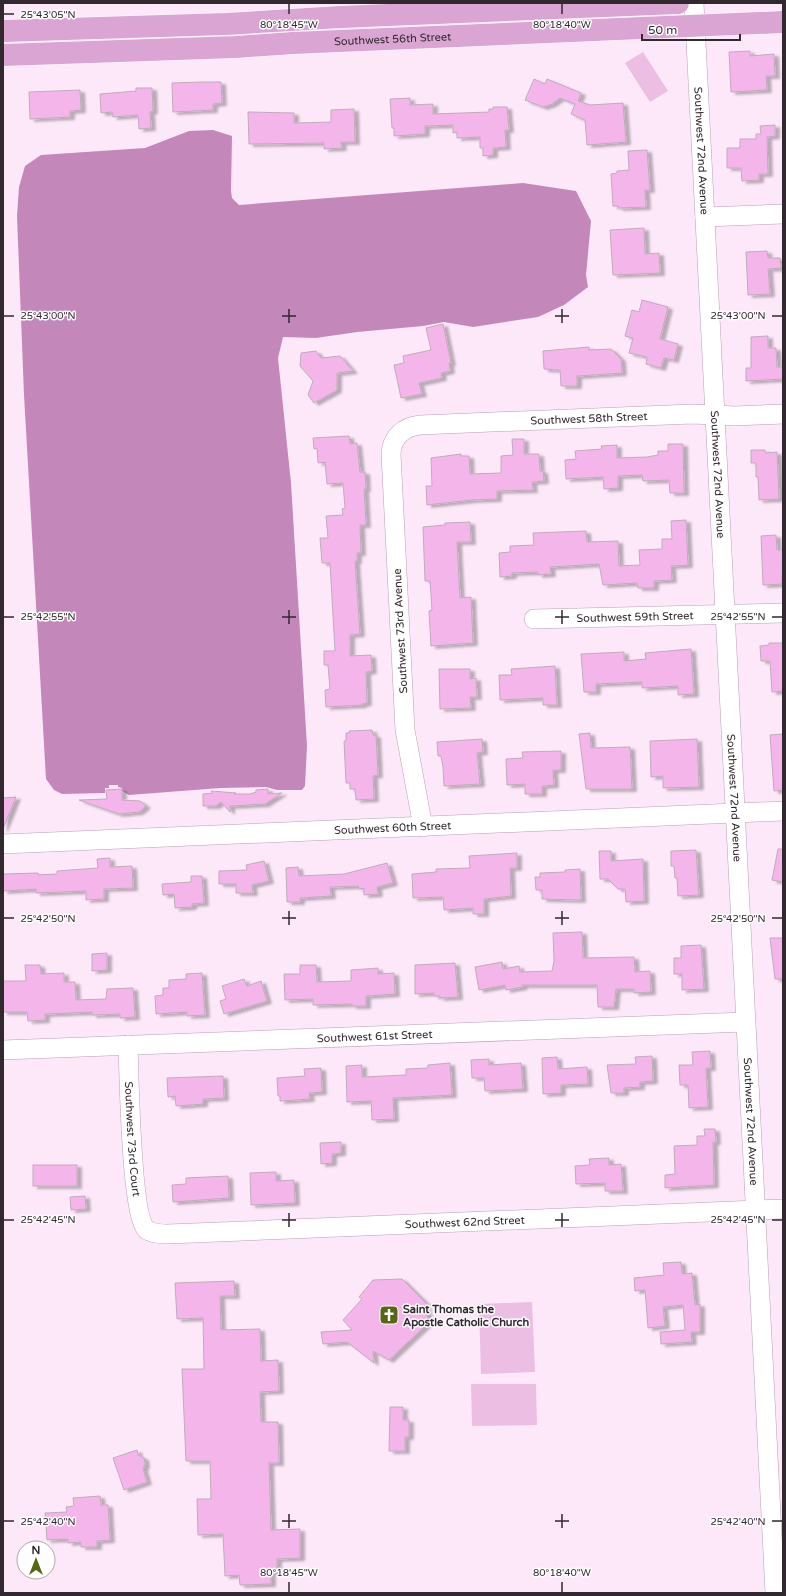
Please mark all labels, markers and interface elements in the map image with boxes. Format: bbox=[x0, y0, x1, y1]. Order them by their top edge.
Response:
text: 25°43'05"N bbox=[20, 9, 76, 21]
scale bar bbox=[642, 16, 740, 42]
text: 80°18'45"W bbox=[260, 19, 318, 31]
text: 80°18'40"W bbox=[533, 19, 591, 31]
text: 50 m bbox=[648, 23, 677, 37]
street label: Southwest 56th Street bbox=[334, 30, 452, 48]
street label: Southwest 72nd Avenue bbox=[691, 87, 711, 215]
text: 25°43'00"N bbox=[20, 310, 76, 322]
text: 25°43'00"N bbox=[710, 310, 766, 322]
street label: Southwest 58th Street bbox=[530, 410, 648, 428]
street label: Southwest 72nd Avenue bbox=[708, 410, 727, 539]
street label: Southwest 73rd Avenue bbox=[391, 568, 410, 694]
street label: Southwest 59th Street bbox=[576, 609, 694, 625]
text: 25°42'55"N bbox=[20, 611, 76, 623]
text: 25°42'55"N bbox=[710, 611, 766, 623]
street label: Southwest 72nd Avenue bbox=[724, 734, 744, 862]
street label: Southwest 60th Street bbox=[334, 819, 452, 837]
text: 25°42'50"N bbox=[20, 913, 76, 925]
text: 25°42'50"N bbox=[710, 913, 766, 925]
street label: Southwest 61st Street bbox=[317, 1028, 433, 1045]
street label: Southwest 72nd Avenue bbox=[741, 1057, 760, 1186]
street label: Southwest 73rd Court bbox=[122, 1081, 143, 1197]
street label: Southwest 62nd Street bbox=[405, 1213, 525, 1231]
text: 25°42'45"N bbox=[20, 1214, 76, 1226]
text: 25°42'45"N bbox=[710, 1214, 766, 1226]
place label: Saint Thomas the Apostle Catholic Church bbox=[403, 1303, 529, 1330]
church icon: Saint Thomas the Apostle Catholic Church bbox=[378, 1304, 400, 1326]
text: 25°42'40"N bbox=[20, 1516, 76, 1528]
text: 25°42'40"N bbox=[710, 1516, 766, 1528]
north arrow bbox=[16, 1540, 56, 1580]
text: N bbox=[32, 1544, 40, 1557]
text: 80°18'45"W bbox=[260, 1567, 318, 1579]
text: 80°18'40"W bbox=[533, 1567, 591, 1579]

